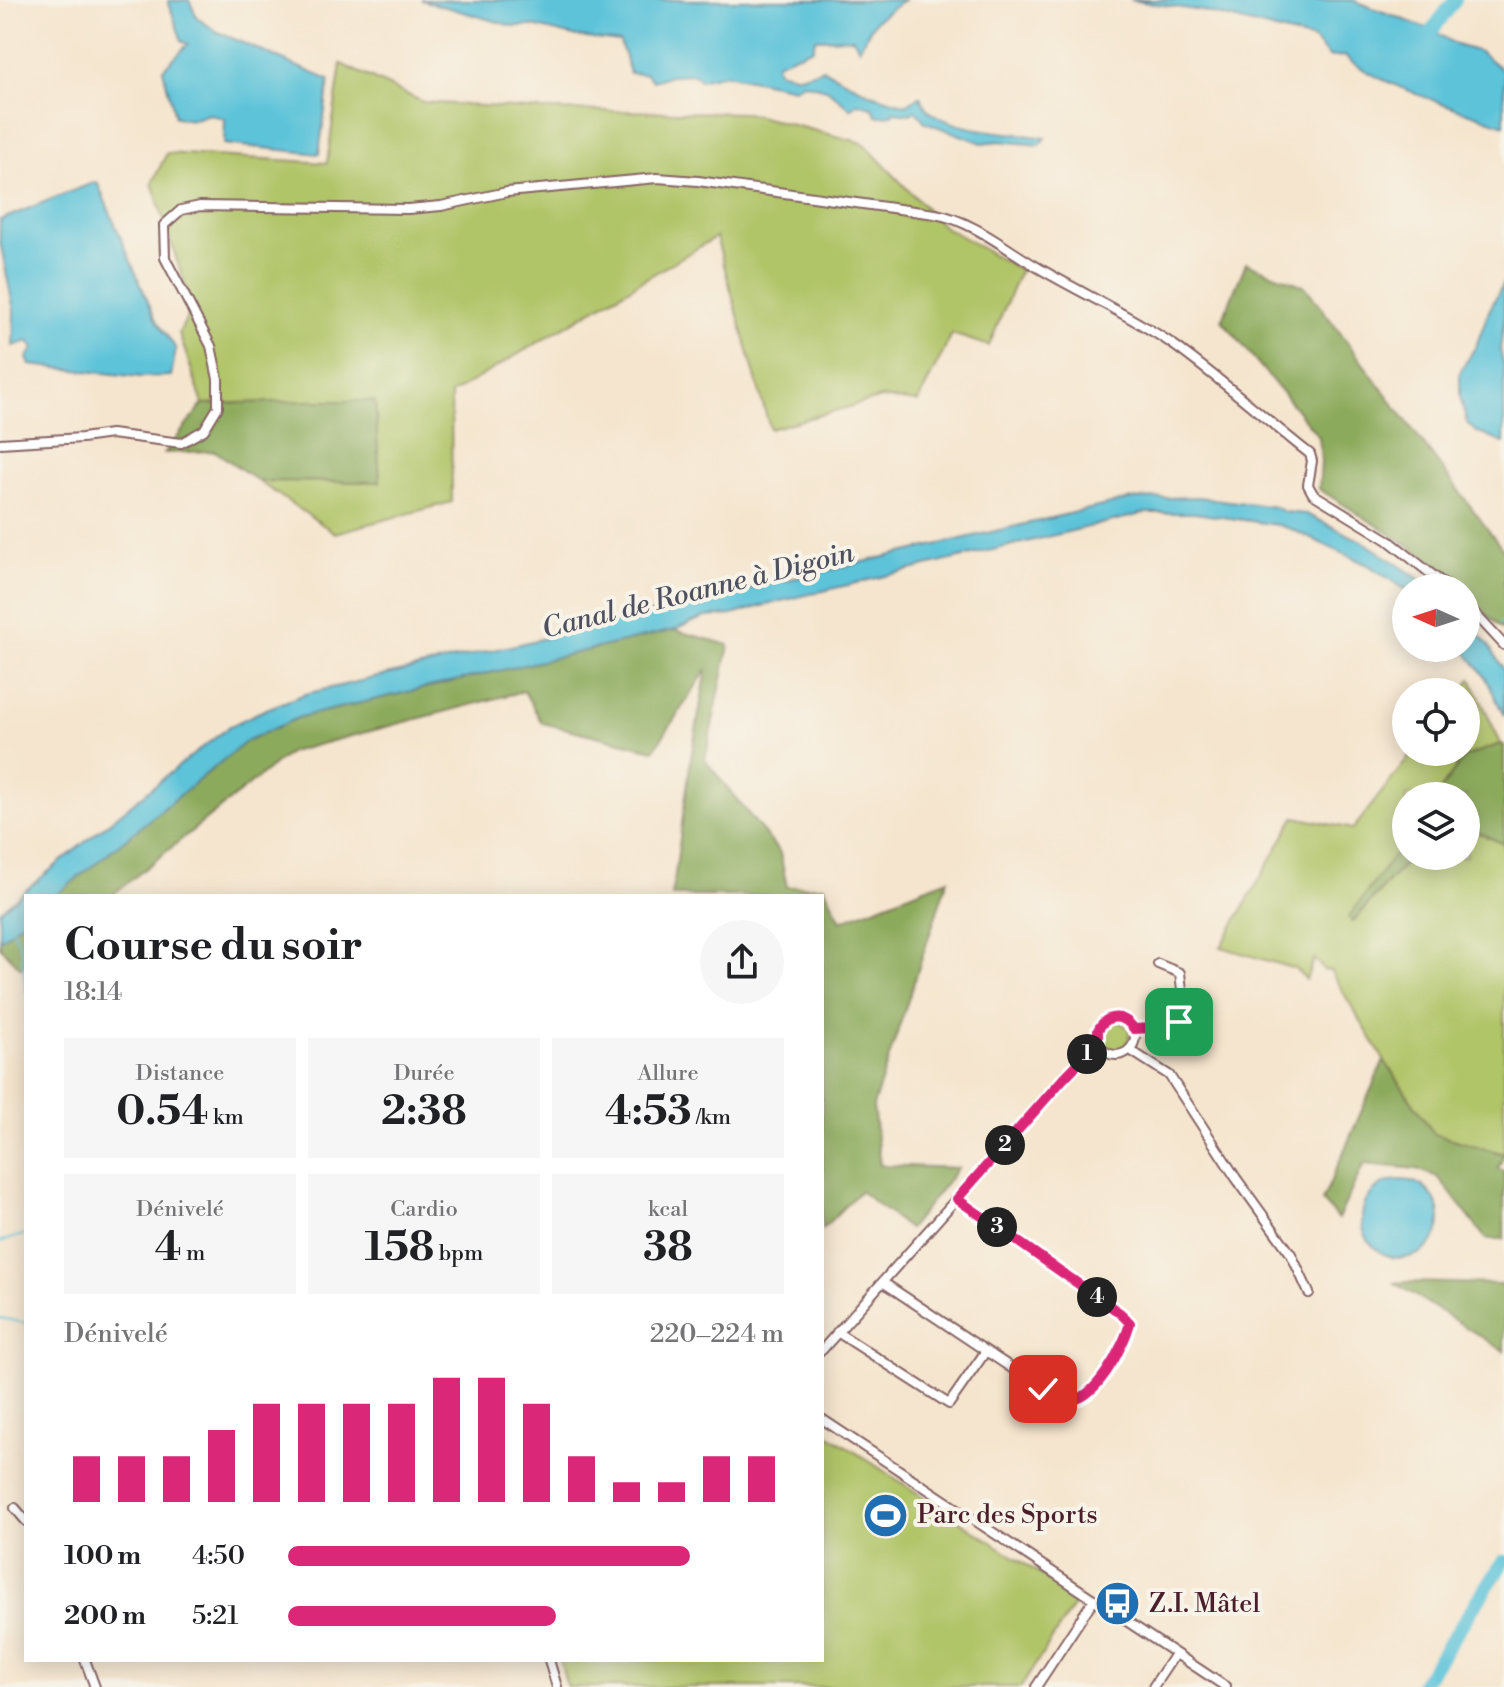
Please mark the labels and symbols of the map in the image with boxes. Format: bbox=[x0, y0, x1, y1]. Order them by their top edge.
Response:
water label: Canal de Roanne à Digoin bbox=[538, 535, 858, 647]
north arrow bbox=[1392, 574, 1480, 662]
pin bbox=[1145, 988, 1213, 1056]
pin: 1 bbox=[1067, 1034, 1107, 1074]
pin: 2 bbox=[985, 1125, 1025, 1165]
pin: 3 bbox=[977, 1207, 1017, 1247]
pin: 4 bbox=[1077, 1277, 1117, 1317]
pin bbox=[1009, 1355, 1077, 1423]
sports icon: Parc des Sports bbox=[862, 1491, 910, 1539]
place label: Parc des Sports bbox=[917, 1499, 1098, 1531]
bus stop icon: Z.I. Mâtel bbox=[1094, 1580, 1142, 1628]
place label: Z.I. Mâtel bbox=[1149, 1588, 1260, 1620]

